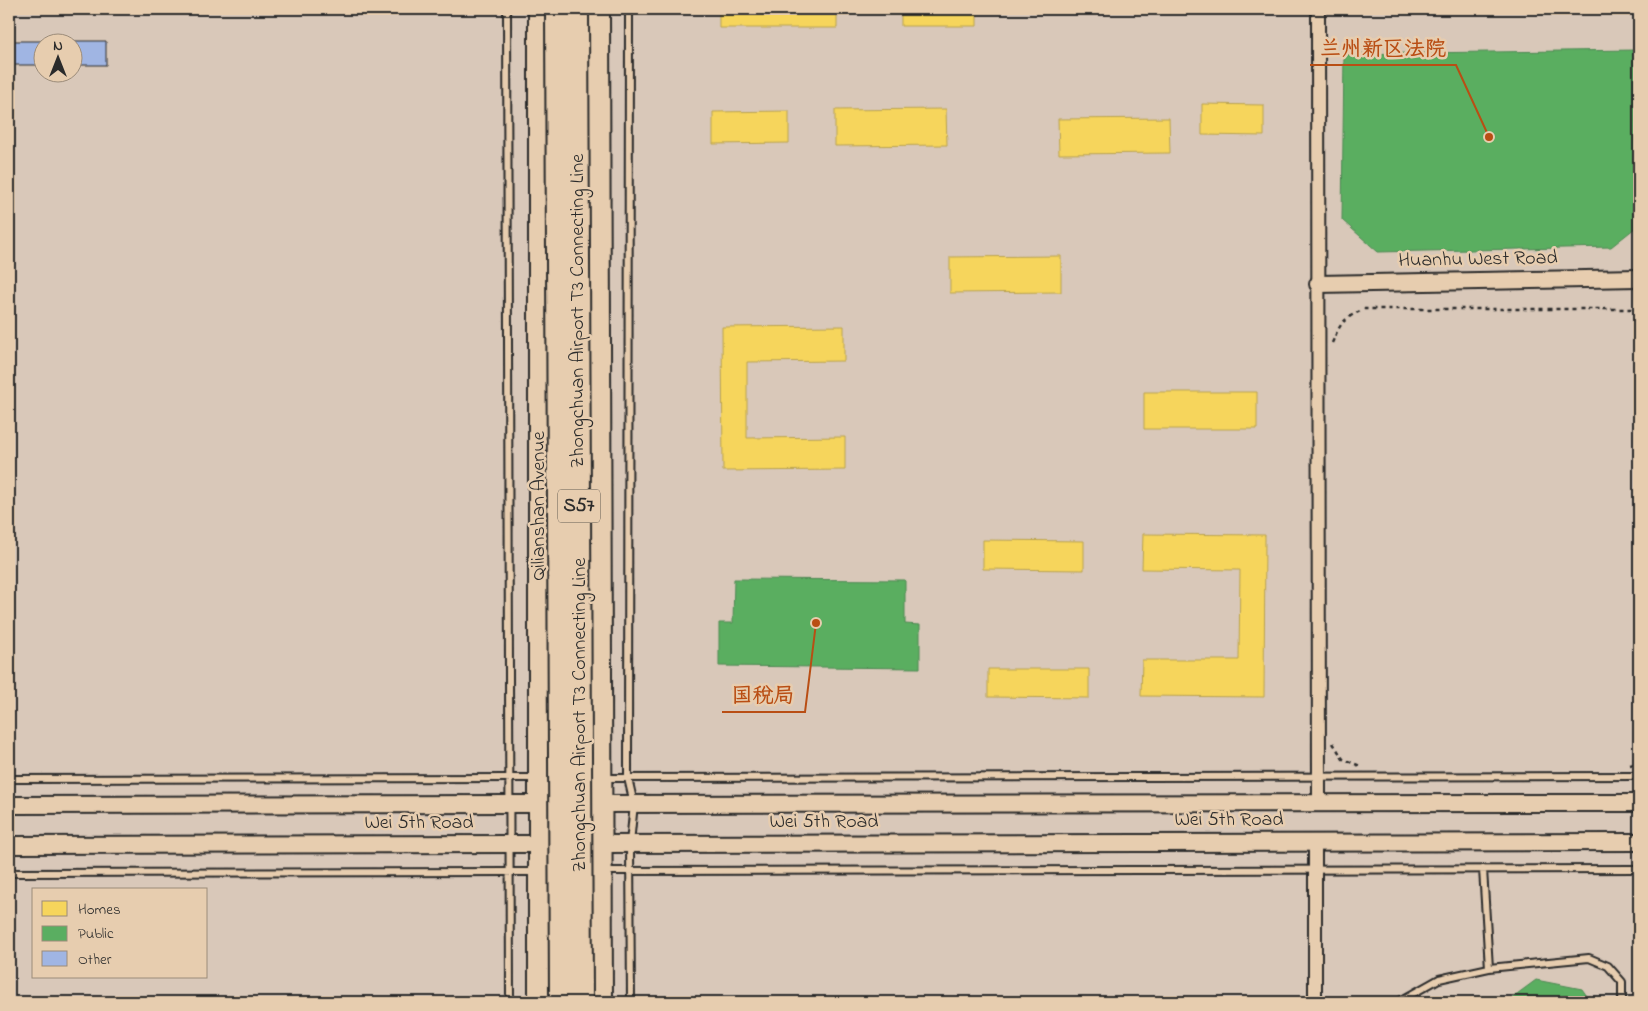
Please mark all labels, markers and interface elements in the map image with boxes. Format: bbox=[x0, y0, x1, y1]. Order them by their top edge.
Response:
callout: 兰州新区法院 bbox=[1310, 29, 1456, 65]
north arrow bbox=[32, 32, 82, 82]
text: 兰州新区法院 bbox=[1320, 35, 1446, 65]
text: N bbox=[53, 36, 63, 57]
street label: Zhongchuan Airport T3 Connecting Line bbox=[564, 154, 594, 468]
street label: Huanhu West Road bbox=[1398, 244, 1558, 276]
street label: Qilianshan Avenue bbox=[525, 431, 554, 581]
road number: S57 bbox=[558, 490, 600, 522]
street label: Zhongchuan Airport T3 Connecting Line bbox=[566, 558, 596, 872]
callout: 国税局 bbox=[722, 676, 805, 712]
text: 国税局 bbox=[732, 682, 795, 712]
street label: Wei 5th Road bbox=[1174, 806, 1284, 835]
street label: Wei 5th Road bbox=[769, 808, 879, 837]
street label: Wei 5th Road bbox=[364, 809, 474, 838]
legend bbox=[32, 888, 208, 978]
text: Homes bbox=[78, 899, 121, 921]
text: Public bbox=[78, 923, 114, 945]
text: Other bbox=[78, 949, 112, 971]

